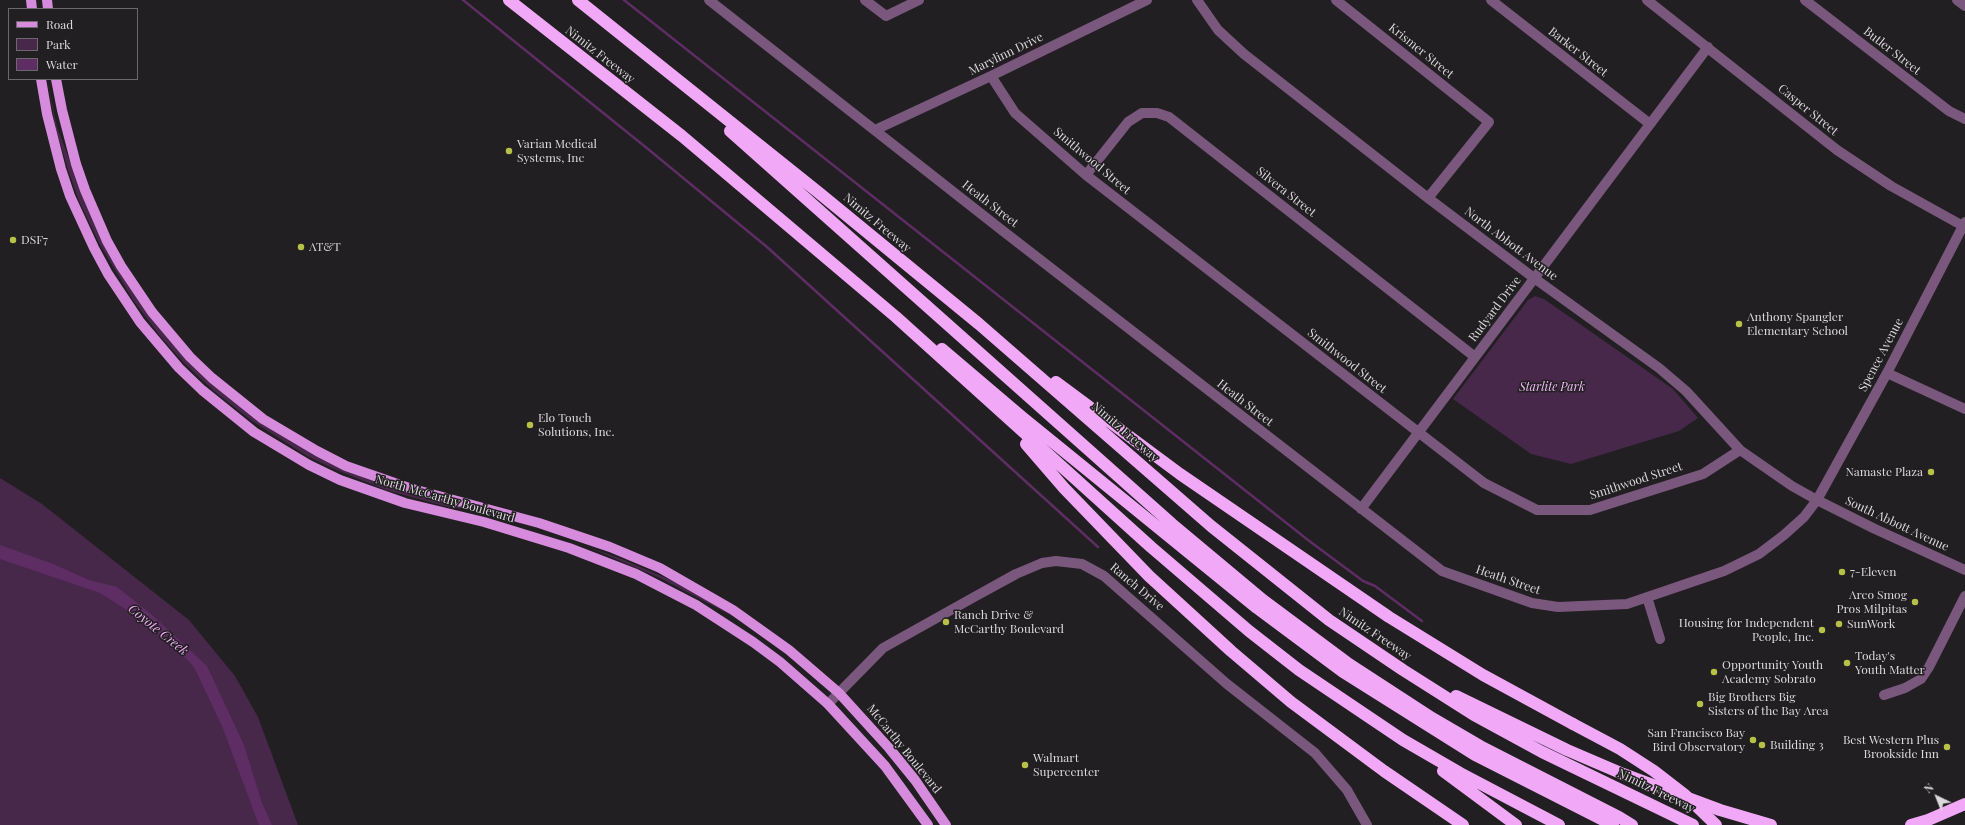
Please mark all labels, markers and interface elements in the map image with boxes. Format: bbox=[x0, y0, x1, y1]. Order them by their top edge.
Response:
legend bbox=[8, 8, 138, 80]
text: Road bbox=[46, 16, 73, 32]
street label: Krismer Street bbox=[1386, 20, 1456, 82]
street label: Nimitz Freeway bbox=[562, 23, 638, 87]
street label: Barker Street bbox=[1545, 24, 1611, 80]
street label: Butler Street bbox=[1861, 24, 1923, 78]
street label: Marylinn Drive bbox=[966, 30, 1046, 78]
text: Park bbox=[46, 36, 71, 52]
text: Water bbox=[46, 56, 78, 72]
street label: Casper Street bbox=[1775, 81, 1841, 139]
street label: Smithwood Street bbox=[1050, 125, 1134, 197]
place label: Varian Medical Systems, Inc bbox=[517, 137, 597, 165]
marker: Varian Medical Systems, Inc bbox=[504, 146, 514, 156]
street label: Silvera Street bbox=[1253, 164, 1319, 220]
street label: Heath Street bbox=[959, 178, 1021, 230]
street label: Nimitz Freeway bbox=[840, 190, 914, 256]
street label: North Abbott Avenue bbox=[1462, 204, 1560, 284]
place label: DSF7 bbox=[21, 233, 48, 247]
marker: DSF7 bbox=[8, 235, 18, 245]
place label: AT&T bbox=[309, 240, 341, 254]
marker: AT&T bbox=[296, 242, 306, 252]
street label: Rudyard Drive bbox=[1466, 273, 1524, 345]
place label: Anthony Spangler Elementary School bbox=[1747, 310, 1848, 338]
street label: Spence Avenue bbox=[1856, 316, 1906, 394]
marker: Anthony Spangler Elementary School bbox=[1734, 319, 1744, 329]
street label: Smithwood Street bbox=[1305, 326, 1389, 396]
street label: Heath Street bbox=[1214, 377, 1276, 429]
park label: Starlite Park bbox=[1519, 380, 1585, 394]
street label: Nimitz Freeway bbox=[1089, 399, 1161, 465]
place label: Elo Touch Solutions, Inc. bbox=[538, 411, 614, 439]
marker: Elo Touch Solutions, Inc. bbox=[525, 420, 535, 430]
street label: Smithwood Street bbox=[1588, 459, 1684, 503]
place label: Namaste Plaza bbox=[1845, 465, 1923, 479]
marker: Namaste Plaza bbox=[1926, 467, 1936, 477]
street label: North McCarthy Boulevard bbox=[374, 472, 516, 526]
street label: South Abbott Avenue bbox=[1843, 494, 1951, 554]
street label: Ranch Drive bbox=[1107, 560, 1167, 614]
street label: Heath Street bbox=[1474, 562, 1542, 598]
place label: 7-Eleven bbox=[1850, 565, 1896, 579]
marker: 7-Eleven bbox=[1837, 567, 1847, 577]
place label: Arco Smog Pros Milpitas bbox=[1836, 588, 1907, 616]
marker: Arco Smog Pros Milpitas bbox=[1910, 597, 1920, 607]
water label: Coyote Creek bbox=[125, 601, 191, 659]
street label: Nimitz Freeway bbox=[1336, 605, 1414, 663]
place label: Ranch Drive & McCarthy Boulevard bbox=[954, 608, 1064, 636]
place label: Housing for Independent People, Inc. bbox=[1679, 616, 1814, 644]
marker: Ranch Drive & McCarthy Boulevard bbox=[941, 617, 951, 627]
place label: SunWork bbox=[1847, 617, 1895, 631]
marker: SunWork bbox=[1834, 619, 1844, 629]
marker: Housing for Independent People, Inc. bbox=[1817, 625, 1827, 635]
place label: Today's Youth Matter bbox=[1855, 649, 1925, 677]
place label: Opportunity Youth Academy Sobrato bbox=[1722, 658, 1823, 686]
marker: Today's Youth Matter bbox=[1842, 658, 1852, 668]
marker: Opportunity Youth Academy Sobrato bbox=[1709, 667, 1719, 677]
place label: Big Brothers Big Sisters of the Bay Area bbox=[1708, 690, 1828, 718]
marker: Big Brothers Big Sisters of the Bay Area bbox=[1695, 699, 1705, 709]
street label: McCarthy Boulevard bbox=[864, 702, 944, 796]
place label: San Francisco Bay Bird Observatory bbox=[1648, 726, 1745, 754]
place label: Best Western Plus Brookside Inn bbox=[1843, 733, 1939, 761]
marker: San Francisco Bay Bird Observatory bbox=[1748, 735, 1758, 745]
place label: Building 3 bbox=[1770, 738, 1824, 752]
marker: Building 3 bbox=[1757, 740, 1767, 750]
marker: Best Western Plus Brookside Inn bbox=[1942, 742, 1952, 752]
place label: Walmart Supercenter bbox=[1033, 751, 1099, 779]
marker: Walmart Supercenter bbox=[1020, 760, 1030, 770]
street label: Nimitz Freeway bbox=[1615, 766, 1697, 816]
north arrow bbox=[1917, 777, 1957, 817]
text: N bbox=[1920, 780, 1936, 796]

